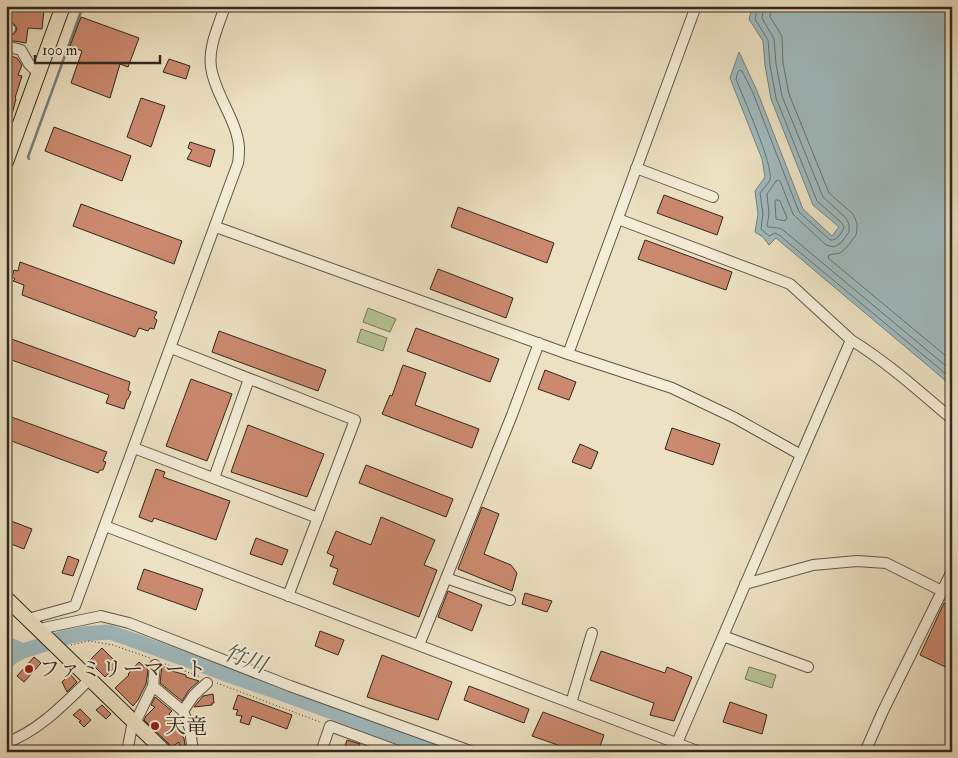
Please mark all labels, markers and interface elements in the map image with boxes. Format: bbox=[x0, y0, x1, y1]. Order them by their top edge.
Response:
scale bar bbox=[35, 32, 160, 64]
text: 100 m bbox=[42, 41, 78, 60]
water label: 竹川 bbox=[220, 638, 272, 680]
place label: ファミリーマート bbox=[39, 656, 207, 683]
marker: ファミリーマート bbox=[23, 663, 35, 675]
place label: 天竜 bbox=[165, 713, 207, 740]
marker: 天竜 bbox=[149, 720, 161, 732]

